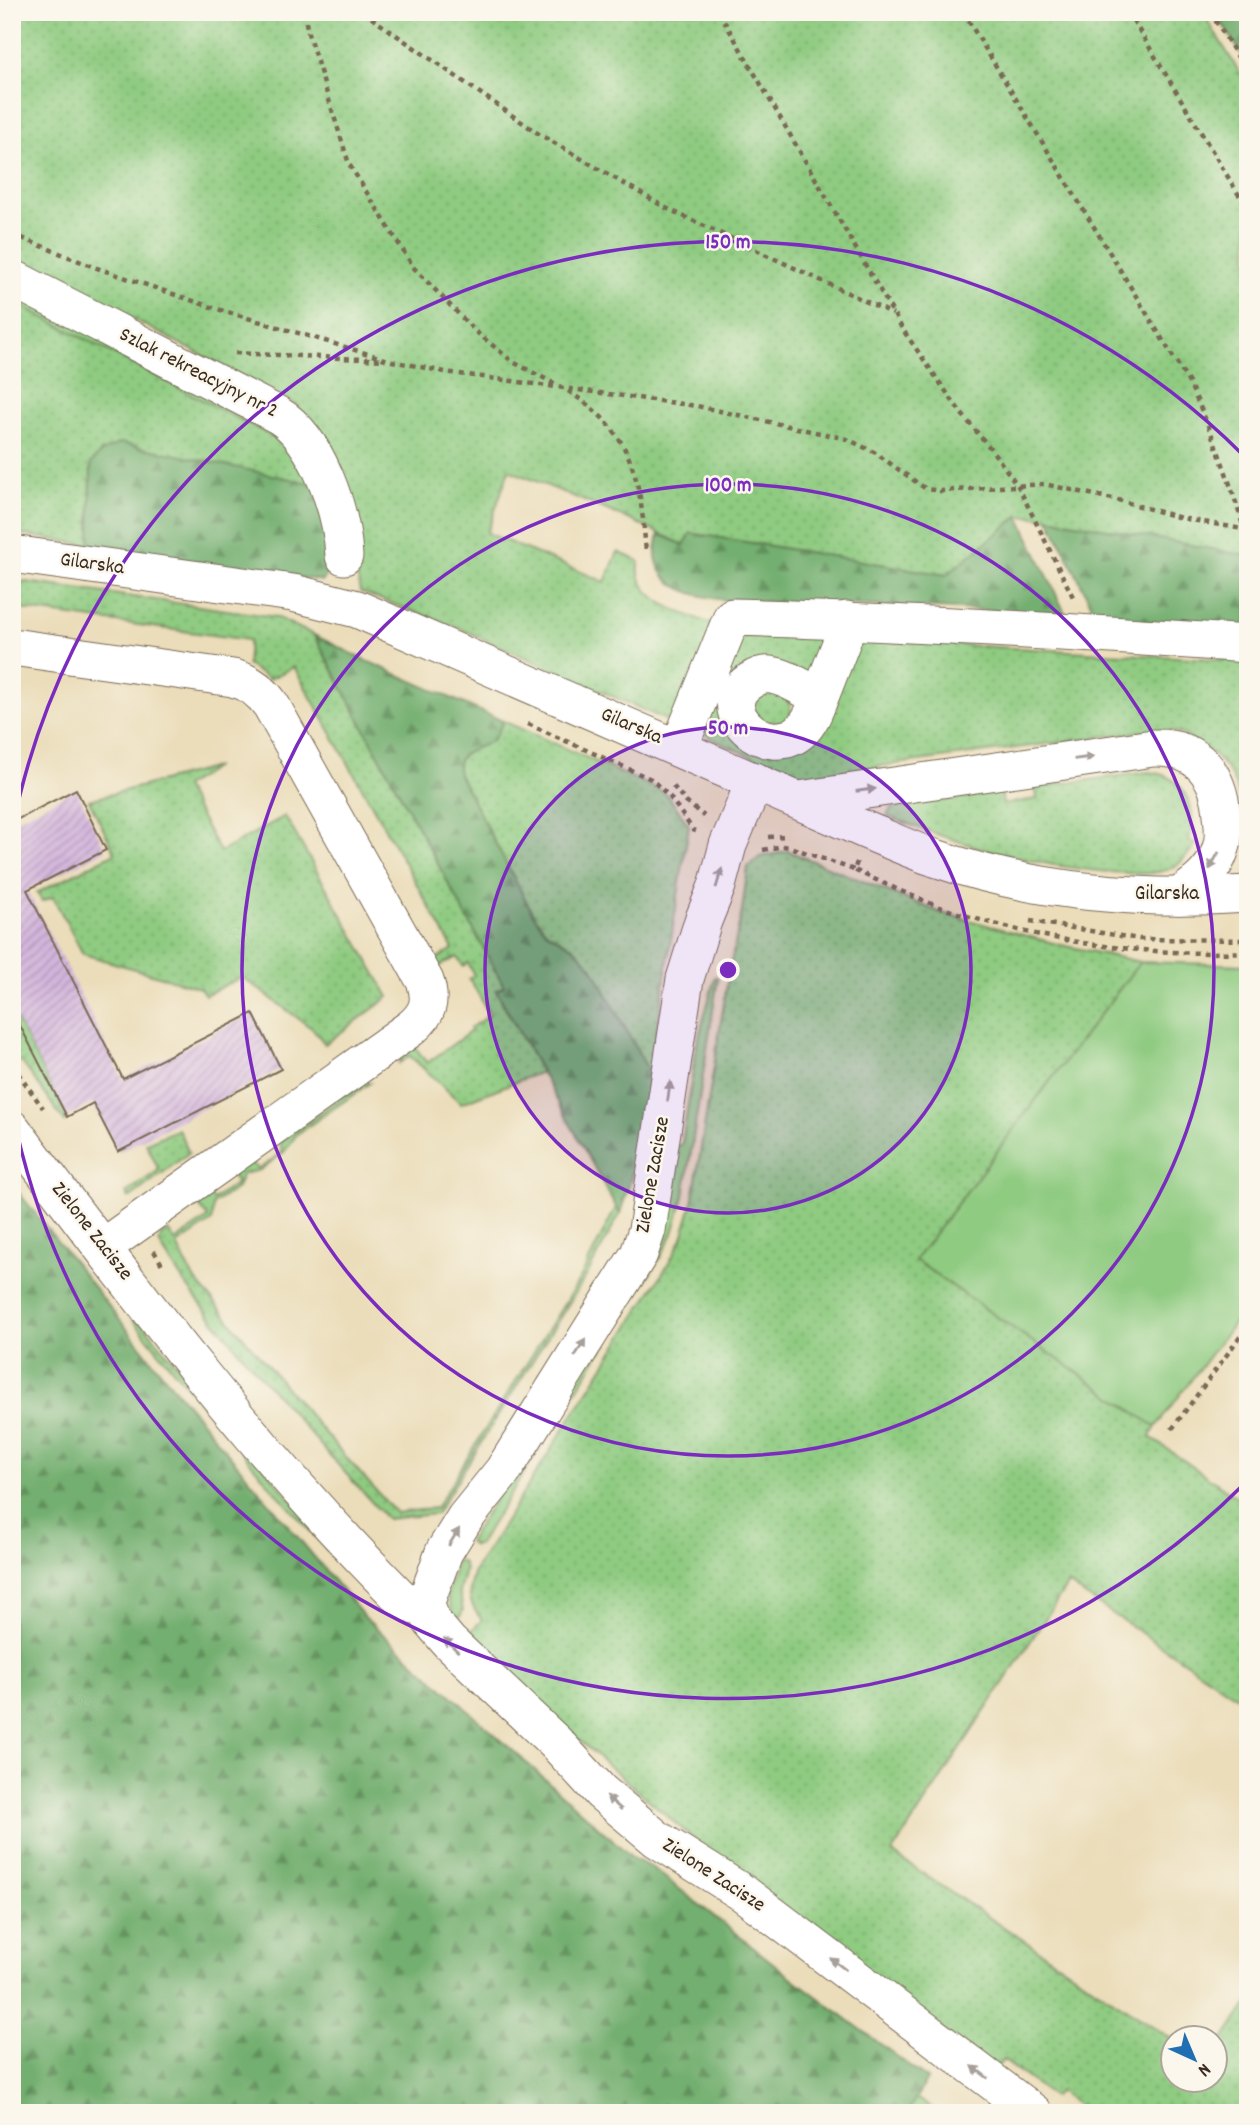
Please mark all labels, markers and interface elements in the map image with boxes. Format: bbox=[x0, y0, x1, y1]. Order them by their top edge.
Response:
text: 150 m bbox=[705, 229, 751, 259]
street label: Szlak rekreacyjny nr 2 bbox=[113, 321, 283, 427]
text: 100 m bbox=[705, 472, 751, 502]
street label: Gilarska bbox=[58, 546, 127, 584]
street label: Gilarska bbox=[596, 701, 668, 754]
text: 50 m bbox=[708, 715, 748, 745]
one-way arrow bbox=[1073, 752, 1095, 763]
one-way arrow bbox=[855, 784, 877, 795]
one-way arrow bbox=[1208, 852, 1220, 871]
one-way arrow bbox=[714, 867, 724, 888]
street label: Gilarska bbox=[1135, 880, 1200, 910]
centre of rings bbox=[716, 958, 740, 982]
one-way arrow bbox=[664, 1080, 675, 1102]
street label: Zielone Zacisze bbox=[629, 1114, 679, 1236]
street label: Zielone Zacisze bbox=[43, 1176, 139, 1288]
one-way arrow bbox=[574, 1338, 587, 1358]
one-way arrow bbox=[447, 1527, 460, 1546]
one-way arrow bbox=[443, 1637, 460, 1653]
one-way arrow bbox=[606, 1796, 623, 1811]
street label: Zielone Zacisze bbox=[655, 1831, 771, 1921]
one-way arrow bbox=[829, 1958, 847, 1972]
north arrow bbox=[1158, 2024, 1228, 2094]
text: N bbox=[1191, 2056, 1216, 2082]
one-way arrow bbox=[971, 2065, 989, 2079]

